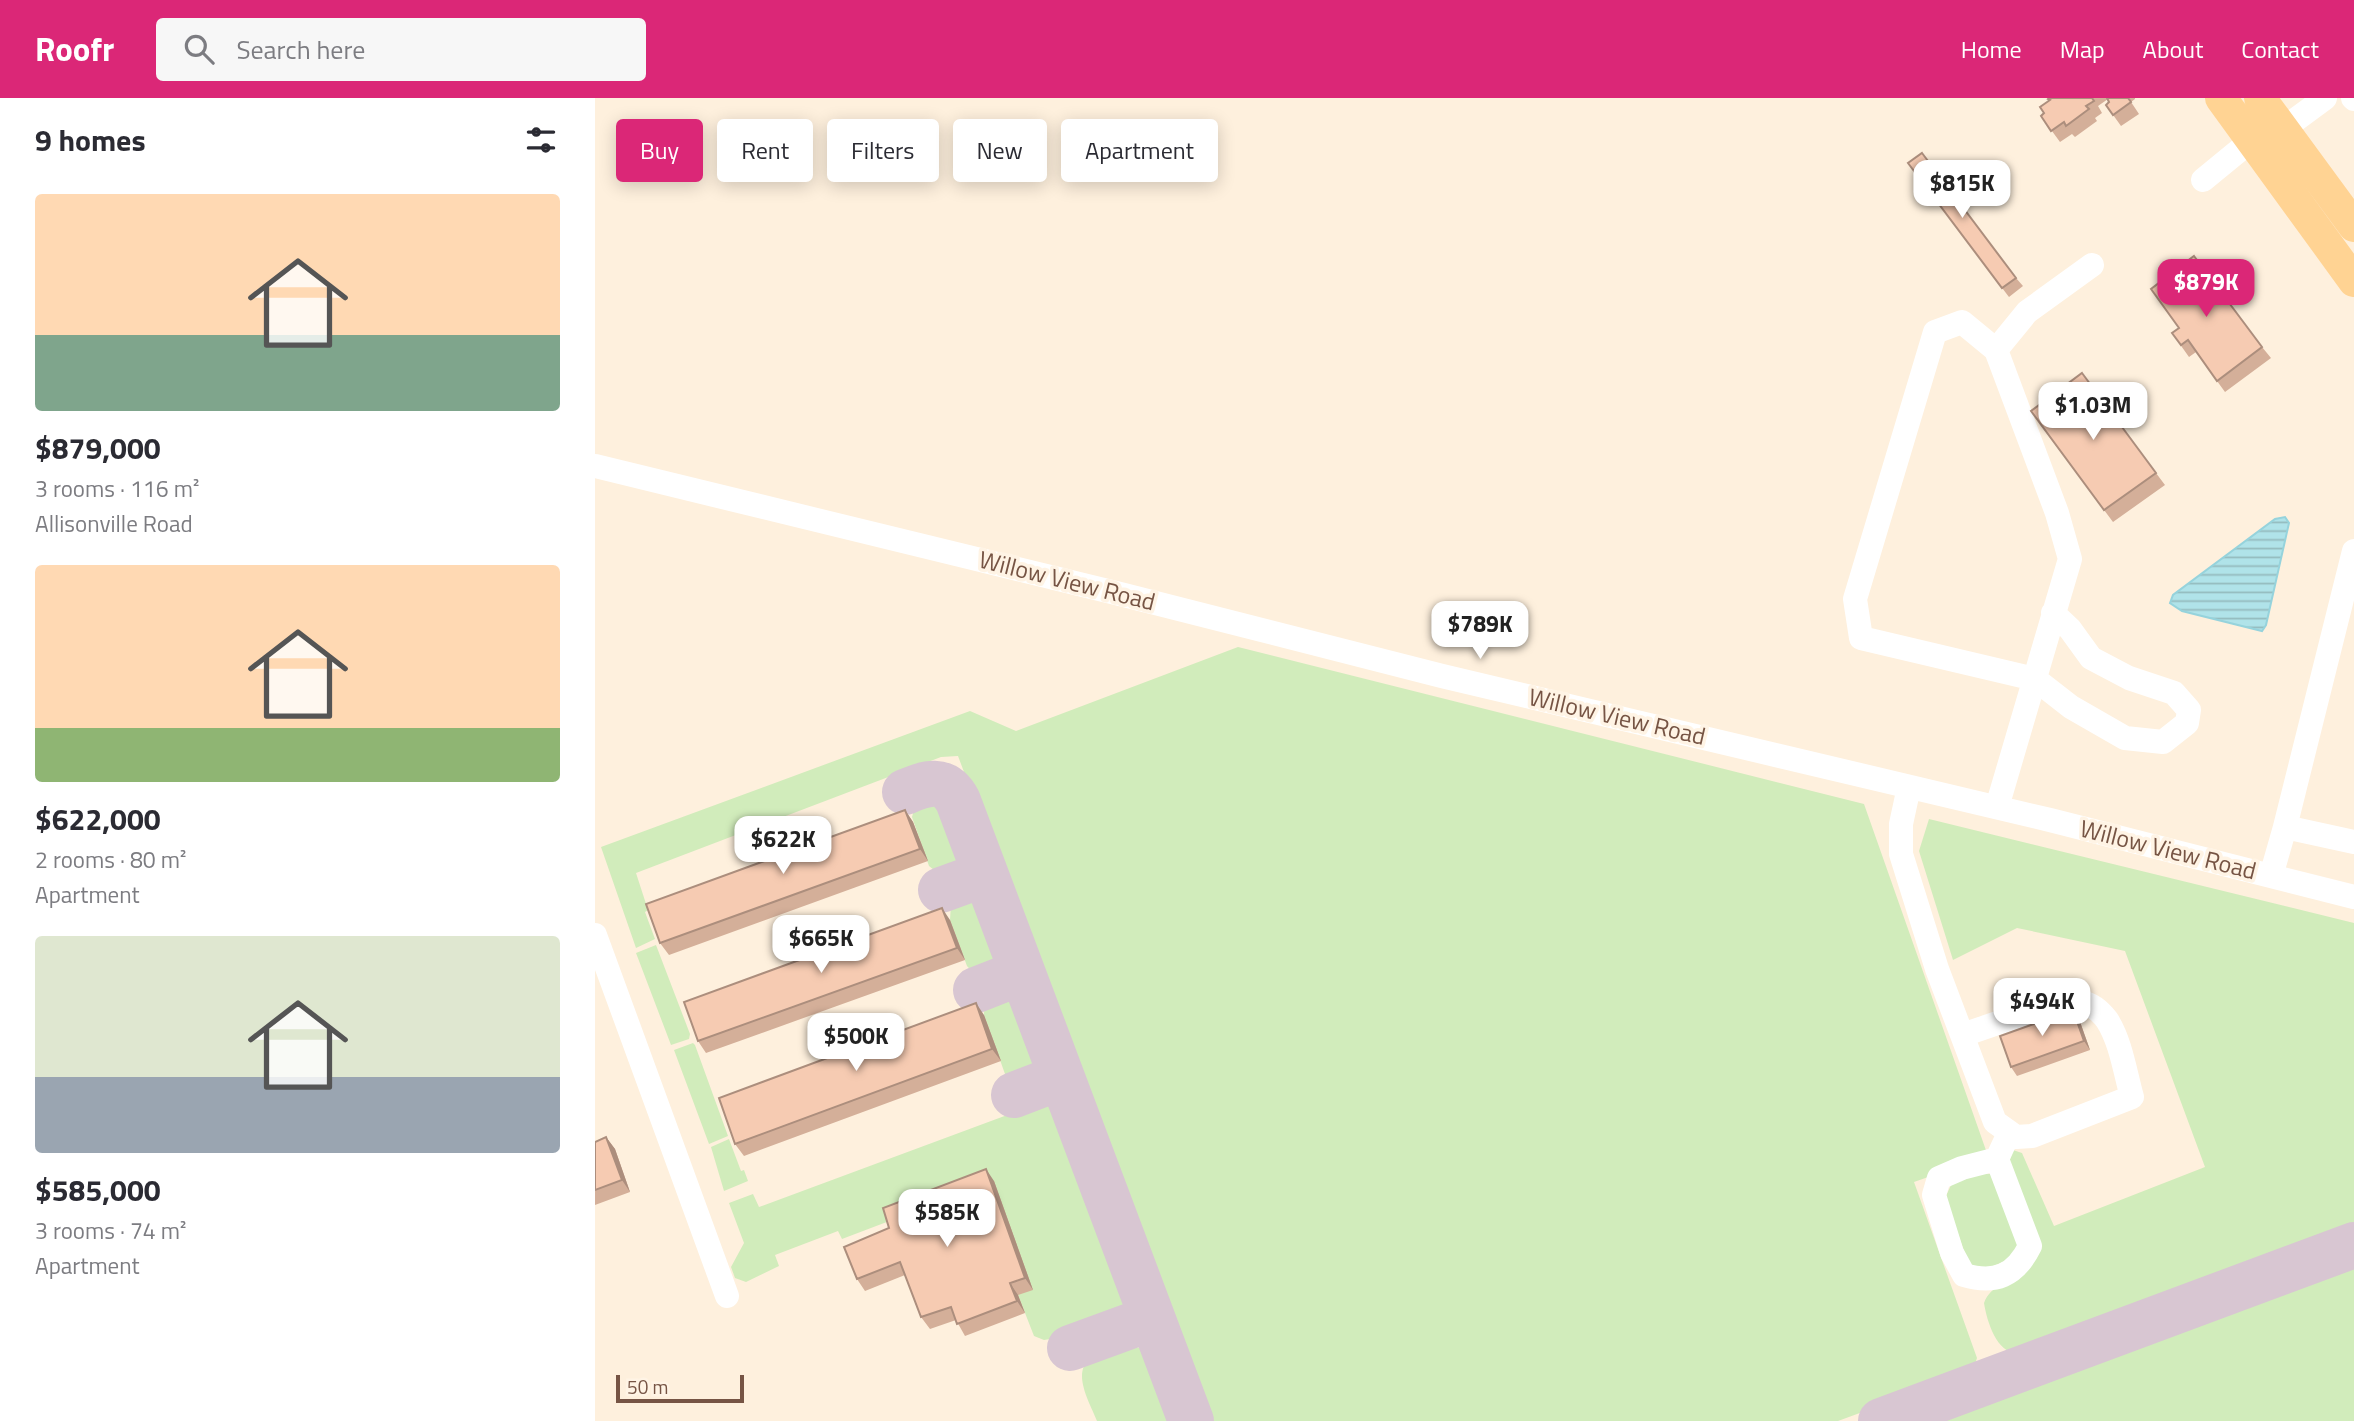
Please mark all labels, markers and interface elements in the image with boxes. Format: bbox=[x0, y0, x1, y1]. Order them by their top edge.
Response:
search box bbox=[156, 18, 646, 81]
text: Roofr bbox=[35, 24, 114, 74]
icon: search bbox=[180, 30, 218, 68]
text: Search here bbox=[236, 30, 365, 69]
text: Home bbox=[1961, 31, 2022, 67]
text: Map bbox=[2060, 31, 2105, 67]
text: About bbox=[2143, 31, 2203, 67]
text: Contact bbox=[2241, 31, 2319, 67]
text: 9 homes bbox=[35, 117, 146, 163]
chip: Buy bbox=[616, 119, 703, 182]
chip: Rent bbox=[717, 119, 813, 182]
chip: Filters bbox=[827, 119, 939, 182]
chip: New bbox=[953, 119, 1047, 182]
chip: Apartment bbox=[1061, 119, 1218, 182]
icon: filters bbox=[522, 121, 560, 159]
pin: $815K bbox=[1913, 160, 2011, 220]
text: $815K bbox=[1929, 165, 1995, 200]
icon: home bbox=[235, 240, 361, 366]
pin: $879K bbox=[2157, 260, 2255, 319]
text: $879K bbox=[2173, 264, 2239, 299]
pin: $1.03M bbox=[2036, 382, 2150, 442]
text: $1.03M bbox=[2054, 387, 2132, 422]
text: $879,000 bbox=[35, 425, 161, 471]
text: 3 rooms · 116 m² bbox=[35, 471, 199, 506]
text: Allisonville Road bbox=[35, 506, 193, 541]
street label: Willow View Road bbox=[975, 541, 1159, 619]
pin: $789K bbox=[1431, 602, 1529, 661]
text: $789K bbox=[1447, 606, 1513, 641]
icon: home bbox=[235, 611, 361, 737]
street label: Willow View Road bbox=[1525, 678, 1709, 754]
text: $622,000 bbox=[35, 796, 161, 842]
street label: Willow View Road bbox=[2076, 810, 2260, 888]
pin: $622K bbox=[734, 816, 832, 876]
text: $622K bbox=[750, 821, 816, 856]
text: 2 rooms · 80 m² bbox=[35, 842, 186, 877]
text: Apartment bbox=[35, 877, 140, 912]
pin: $665K bbox=[772, 916, 870, 975]
text: $665K bbox=[788, 920, 854, 955]
pin: $494K bbox=[1993, 978, 2091, 1038]
icon: home bbox=[235, 982, 361, 1108]
text: $494K bbox=[2009, 983, 2075, 1018]
pin: $500K bbox=[807, 1014, 905, 1073]
text: $500K bbox=[823, 1018, 889, 1053]
text: $585,000 bbox=[35, 1167, 161, 1213]
pin: $585K bbox=[898, 1190, 996, 1249]
text: $585K bbox=[914, 1194, 980, 1229]
text: 3 rooms · 74 m² bbox=[35, 1213, 186, 1248]
text: Apartment bbox=[35, 1248, 140, 1283]
scale bar bbox=[616, 1372, 744, 1404]
text: 50 m bbox=[627, 1372, 668, 1401]

